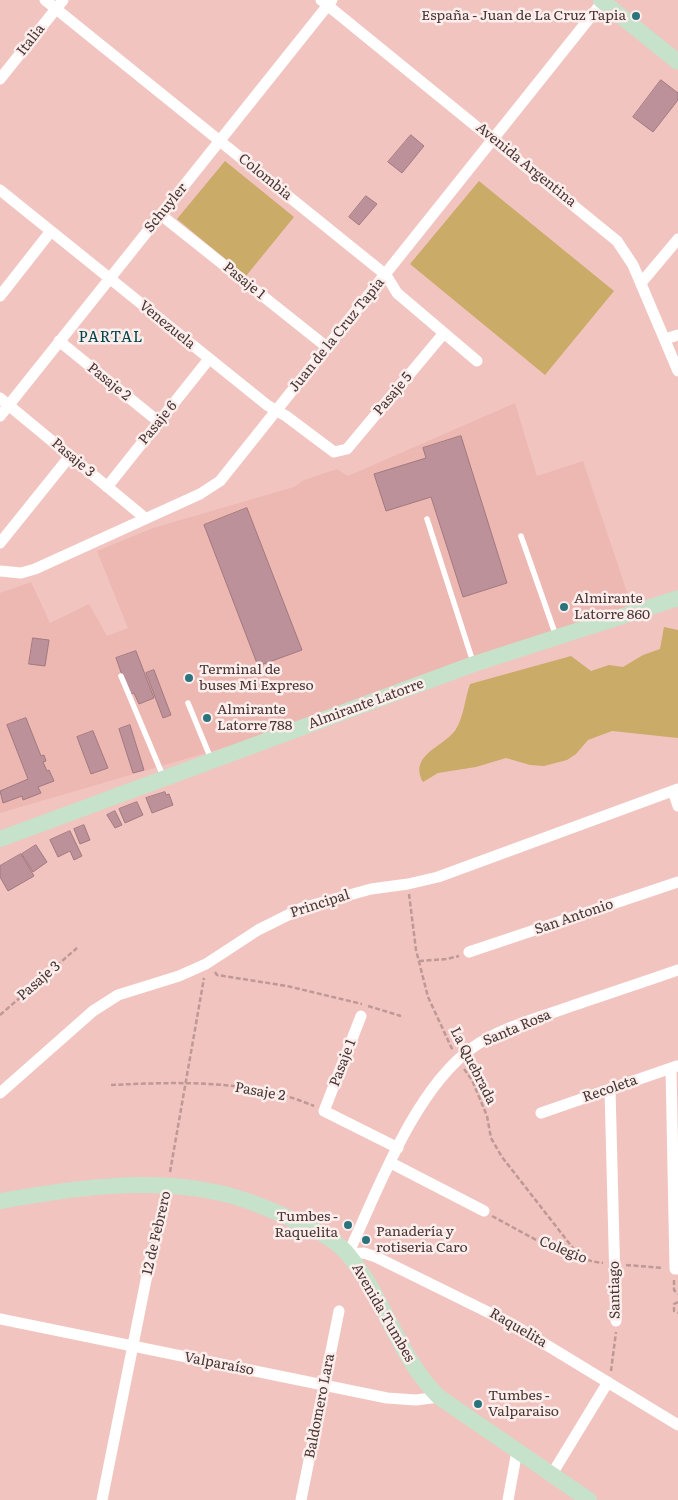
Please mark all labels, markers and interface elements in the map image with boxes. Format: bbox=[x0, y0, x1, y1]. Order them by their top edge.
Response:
place label: España - Juan de La Cruz Tapia bbox=[421, 8, 626, 24]
marker: España - Juan de La Cruz Tapia bbox=[630, 10, 642, 22]
street label: Italia bbox=[13, 21, 49, 59]
street label: Avenida Argentina bbox=[472, 119, 580, 211]
street label: Colombia bbox=[235, 150, 295, 204]
street label: Schuyler bbox=[141, 180, 191, 236]
street label: Pasaje 1 bbox=[219, 259, 269, 303]
street label: Juan de la Cruz Tapia bbox=[286, 275, 388, 395]
street label: Venezuela bbox=[136, 297, 198, 353]
district label: PARTAL bbox=[78, 329, 144, 347]
street label: Pasaje 2 bbox=[84, 359, 134, 405]
street label: Pasaje 5 bbox=[370, 369, 416, 419]
street label: Pasaje 6 bbox=[135, 398, 181, 448]
street label: Pasaje 3 bbox=[48, 435, 98, 481]
place label: Almirante Latorre 860 bbox=[574, 591, 650, 624]
marker: Almirante Latorre 860 bbox=[558, 601, 570, 613]
place label: Terminal de buses Mi Expreso bbox=[199, 662, 314, 694]
marker: Terminal de buses Mi Expreso bbox=[183, 672, 195, 684]
street label: Almirante Latorre bbox=[306, 675, 426, 733]
place label: Almirante Latorre 788 bbox=[217, 702, 292, 734]
marker: Almirante Latorre 788 bbox=[201, 712, 213, 724]
street label: Principal bbox=[288, 887, 352, 921]
street label: San Antonio bbox=[532, 896, 616, 938]
street label: Pasaje 3 bbox=[14, 958, 64, 1004]
street label: Santa Rosa bbox=[481, 1006, 553, 1050]
street label: La Quebrada bbox=[446, 1025, 500, 1107]
street label: Pasaje 1 bbox=[326, 1037, 360, 1089]
street label: Recoleta bbox=[581, 1072, 639, 1106]
street label: Pasaje 2 bbox=[233, 1079, 287, 1105]
street label: 12 de Febrero bbox=[139, 1189, 175, 1277]
place label: Tumbes - Raquelita bbox=[274, 1209, 338, 1242]
marker: Tumbes - Raquelita bbox=[342, 1219, 354, 1231]
place label: Panadería y rotiseria Caro bbox=[376, 1224, 468, 1256]
street label: Colegio bbox=[537, 1233, 589, 1267]
marker: Panadería y rotiseria Caro bbox=[360, 1234, 372, 1246]
street label: Avenida Tumbes bbox=[348, 1261, 418, 1365]
street label: Santiago bbox=[606, 1261, 624, 1319]
street label: Raquelita bbox=[486, 1305, 550, 1351]
street label: Valparaíso bbox=[183, 1349, 255, 1379]
street label: Baldomero Lara bbox=[302, 1352, 338, 1460]
place label: Tumbes - Valparaiso bbox=[488, 1388, 559, 1420]
marker: Tumbes - Valparaiso bbox=[472, 1398, 484, 1410]

